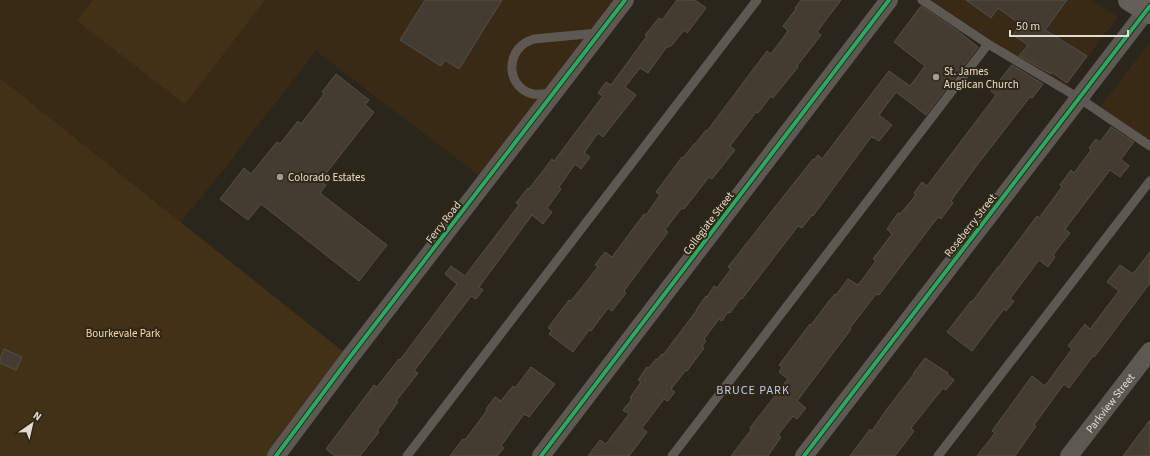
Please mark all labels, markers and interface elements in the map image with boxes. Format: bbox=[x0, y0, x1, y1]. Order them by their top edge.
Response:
scale bar bbox=[1010, 12, 1128, 38]
text: 50 m bbox=[1016, 18, 1040, 35]
place label: St. James Anglican Church bbox=[944, 64, 1019, 92]
marker: St. James Anglican Church bbox=[931, 72, 941, 82]
place label: Colorado Estates bbox=[288, 170, 365, 185]
marker: Colorado Estates bbox=[275, 172, 285, 182]
street label: Collegiate Street bbox=[680, 188, 737, 258]
street label: Roseberry Street bbox=[941, 190, 1000, 260]
street label: Ferry Road bbox=[422, 198, 465, 246]
park label: Bourkevale Park bbox=[86, 326, 161, 341]
street label: Parkview Street bbox=[1082, 370, 1138, 436]
district label: BRUCE PARK bbox=[716, 382, 790, 399]
north arrow bbox=[12, 404, 52, 444]
text: N bbox=[30, 408, 45, 424]

